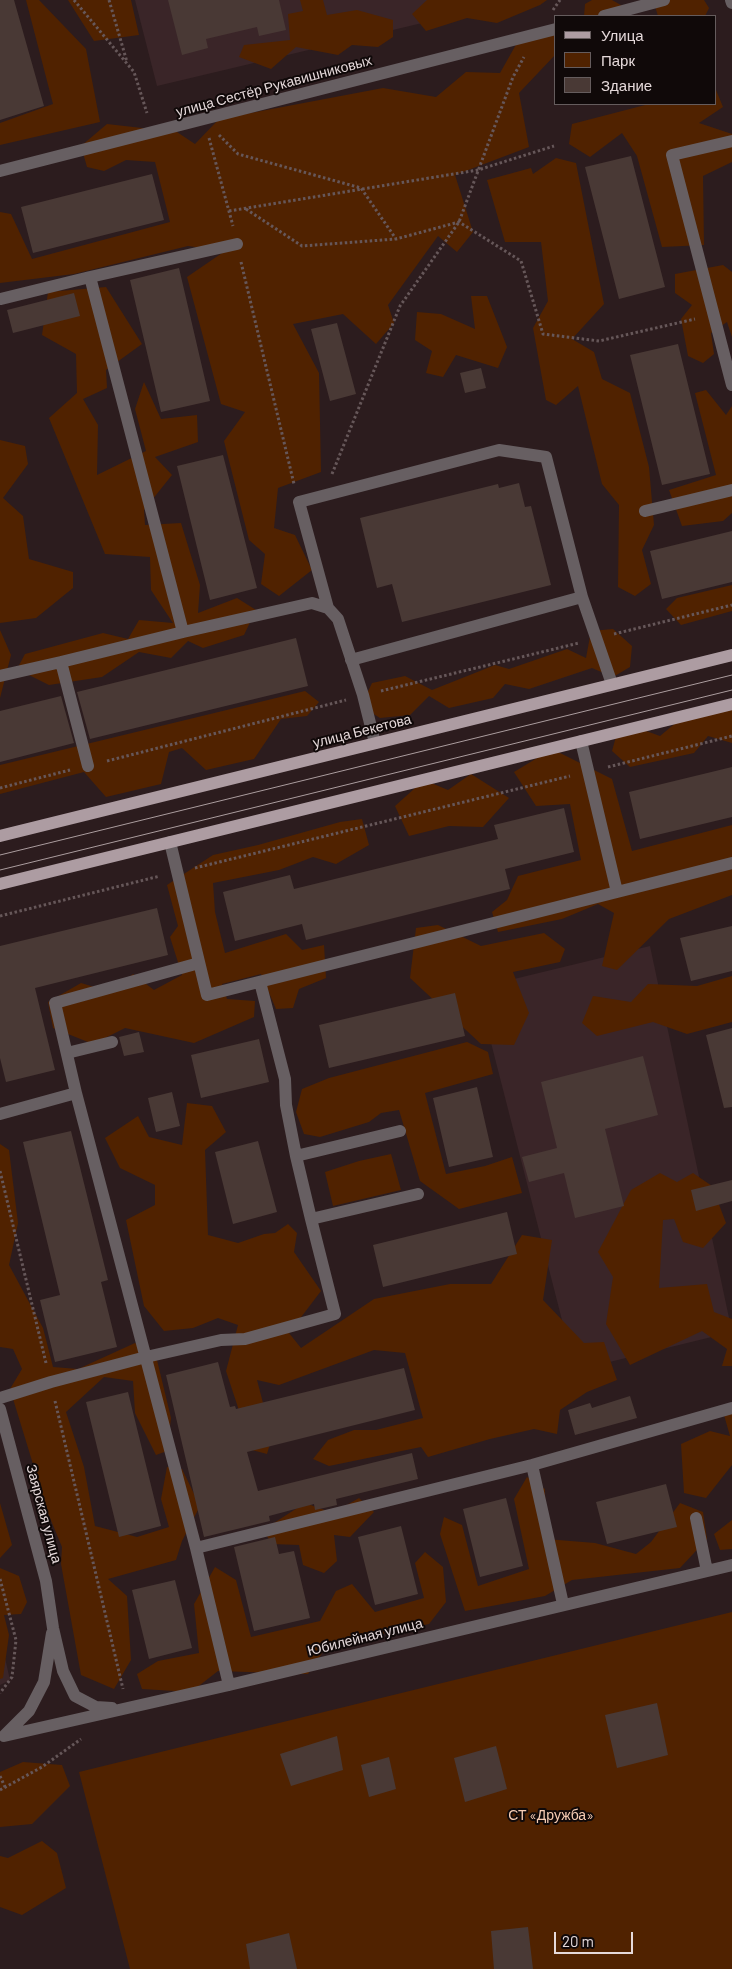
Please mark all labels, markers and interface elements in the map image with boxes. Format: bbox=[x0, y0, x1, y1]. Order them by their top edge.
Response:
legend bbox=[554, 15, 717, 105]
text: Улица bbox=[601, 26, 644, 44]
text: Парк bbox=[601, 51, 635, 69]
street label: улица Сестёр Рукавишниковых bbox=[174, 52, 374, 120]
text: Здание bbox=[601, 76, 652, 94]
street label: улица Бекетова bbox=[311, 711, 413, 751]
street label: Заярская улица bbox=[23, 1463, 65, 1565]
street label: Юбилейная улица bbox=[306, 1615, 424, 1659]
park label: СТ «Дружба» bbox=[508, 1807, 594, 1823]
scale bar bbox=[557, 1922, 636, 1954]
text: 20 m bbox=[562, 1932, 594, 1950]

